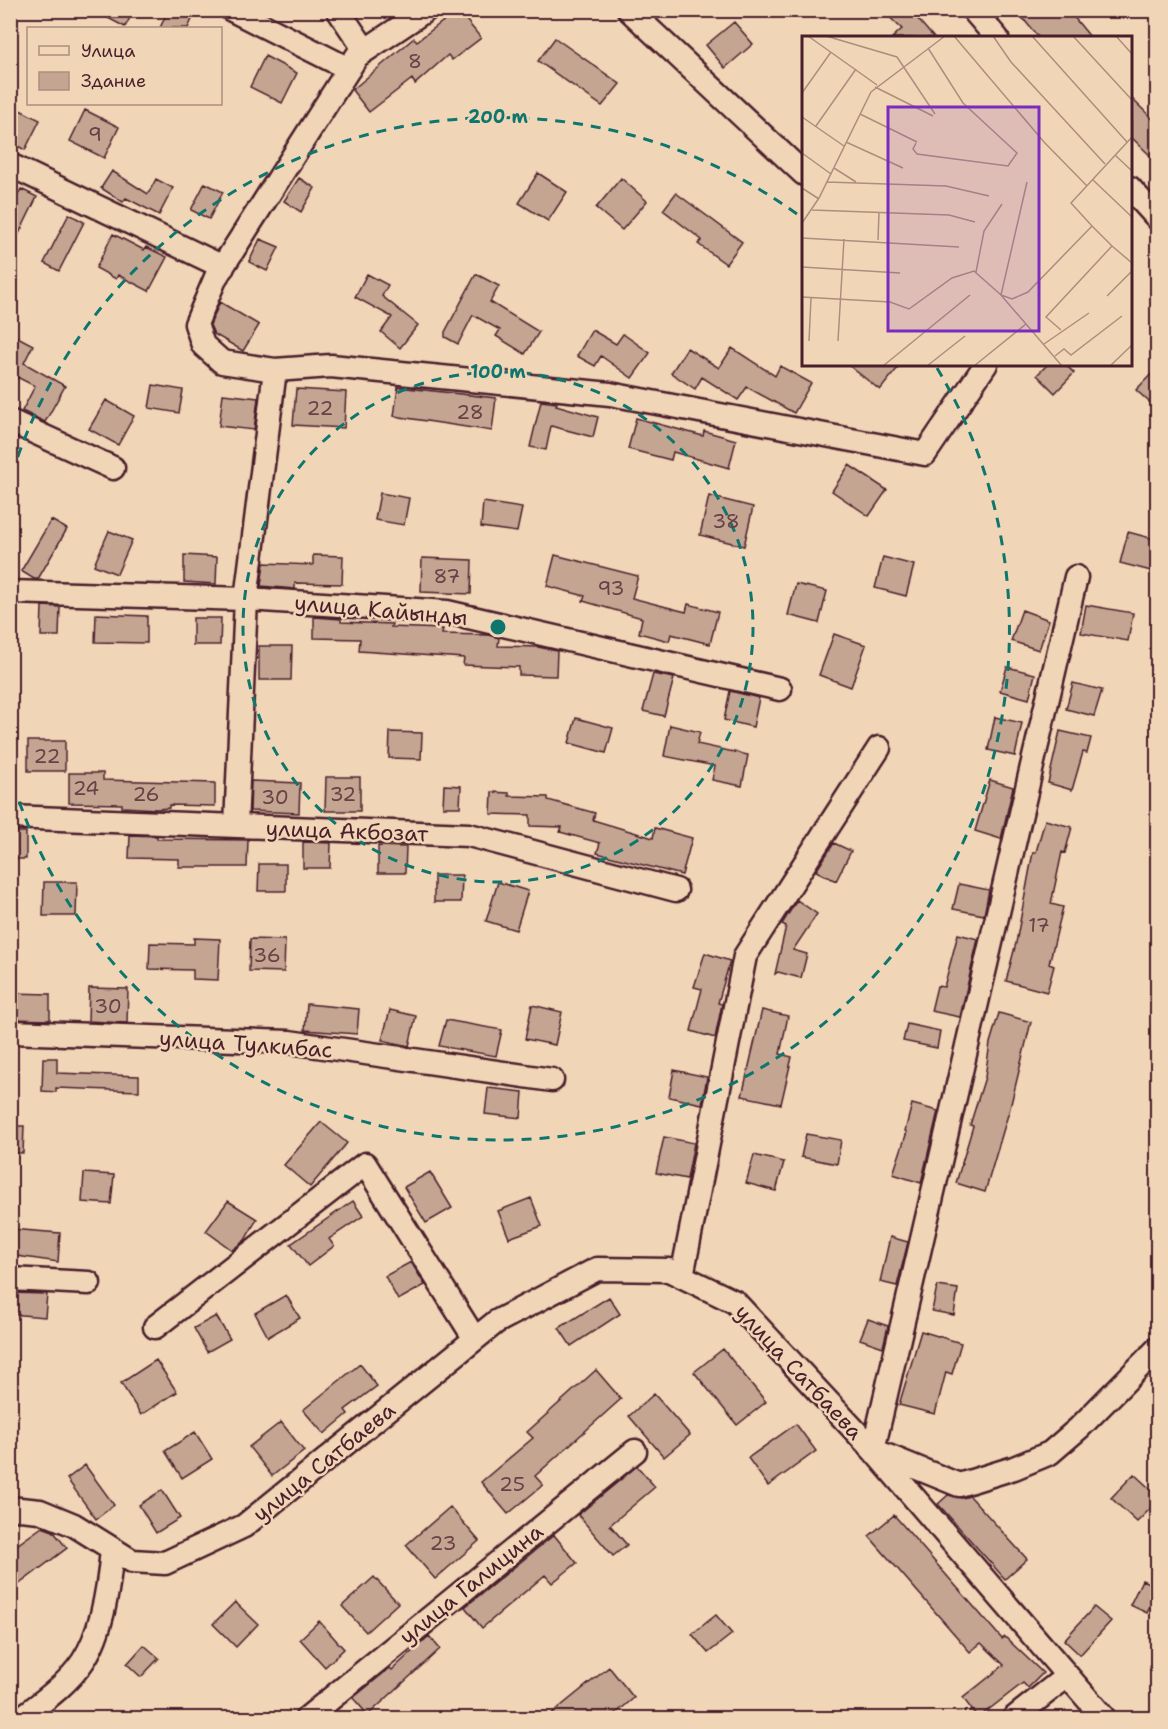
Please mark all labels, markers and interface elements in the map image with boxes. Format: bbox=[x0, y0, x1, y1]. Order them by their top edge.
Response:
legend bbox=[27, 27, 222, 105]
inset map bbox=[802, 36, 1132, 366]
text: Улица bbox=[81, 39, 135, 63]
house number: 8 bbox=[408, 48, 422, 74]
text: Здание bbox=[81, 69, 146, 93]
text: 200 m bbox=[468, 105, 529, 129]
house number: 9 bbox=[88, 121, 102, 147]
text: 100 m bbox=[470, 360, 526, 384]
house number: 22 bbox=[307, 395, 334, 421]
house number: 28 bbox=[456, 399, 484, 425]
house number: 38 bbox=[712, 508, 740, 534]
house number: 87 bbox=[434, 563, 460, 589]
house number: 93 bbox=[597, 575, 625, 601]
street label: улица Кайынды bbox=[293, 588, 469, 632]
centre of rings bbox=[488, 617, 508, 637]
house number: 22 bbox=[34, 743, 61, 769]
house number: 24 bbox=[73, 775, 99, 801]
house number: 26 bbox=[132, 781, 160, 807]
house number: 32 bbox=[330, 781, 356, 807]
house number: 30 bbox=[261, 784, 289, 810]
street label: улица Акбозат bbox=[265, 814, 430, 848]
house number: 17 bbox=[1028, 912, 1050, 938]
house number: 36 bbox=[253, 942, 281, 968]
house number: 30 bbox=[94, 993, 122, 1019]
street label: улица Тулкибас bbox=[158, 1023, 334, 1065]
street label: улица Сатбаева bbox=[729, 1298, 870, 1446]
street label: улица Сатбаева bbox=[247, 1395, 402, 1529]
house number: 25 bbox=[499, 1471, 525, 1497]
street label: улица Галицина bbox=[393, 1517, 549, 1651]
house number: 23 bbox=[430, 1530, 456, 1556]

